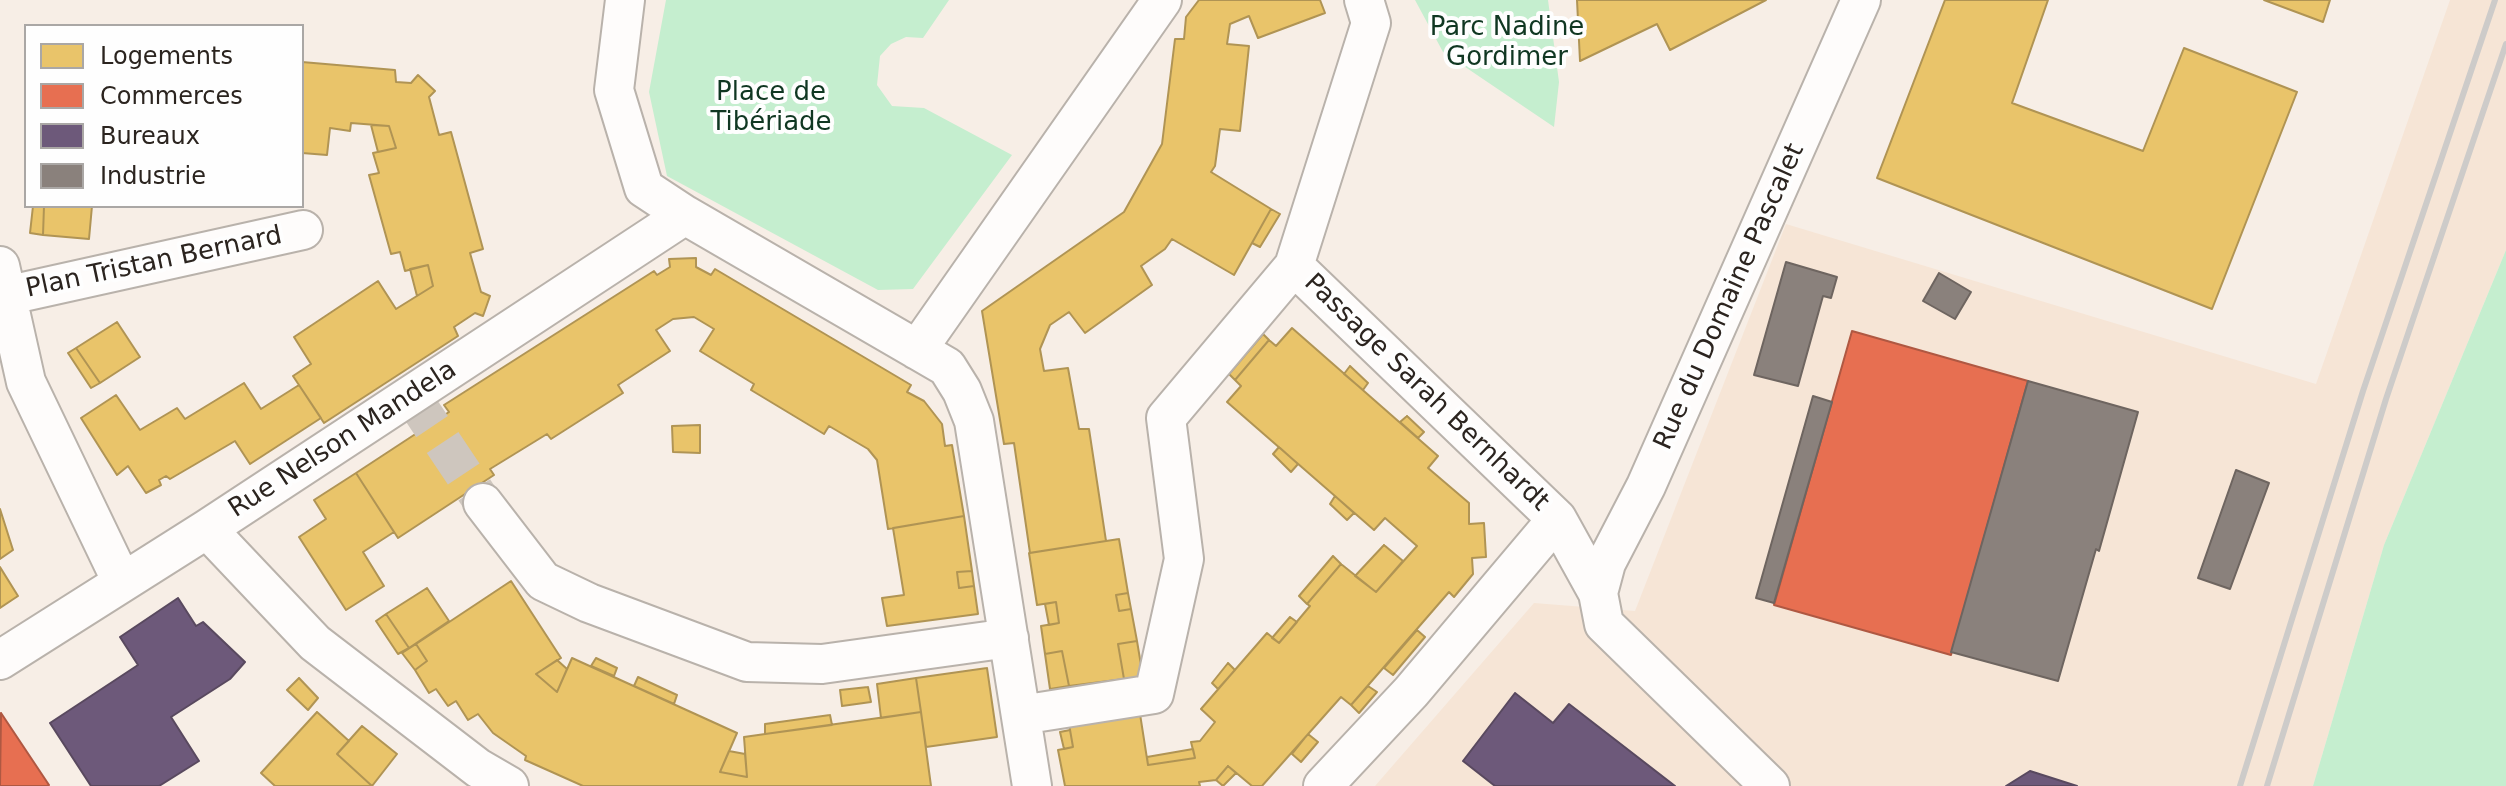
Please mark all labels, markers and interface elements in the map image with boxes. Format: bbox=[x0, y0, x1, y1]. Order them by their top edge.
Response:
park label: Parc Nadine Gordimer bbox=[1430, 12, 1584, 74]
legend bbox=[24, 24, 304, 208]
text: Logements bbox=[100, 42, 233, 70]
park label: Place de Tibériade bbox=[710, 77, 832, 138]
text: Commerces bbox=[100, 82, 243, 110]
text: Bureaux bbox=[100, 122, 200, 150]
street label: Rue du Domaine Pascalet bbox=[1648, 139, 1812, 455]
text: Industrie bbox=[100, 162, 206, 190]
street label: Plan Tristan Bernard bbox=[23, 221, 285, 305]
street label: Passage Sarah Bernhardt bbox=[1297, 268, 1555, 518]
street label: Rue Nelson Mandela bbox=[223, 355, 463, 525]

